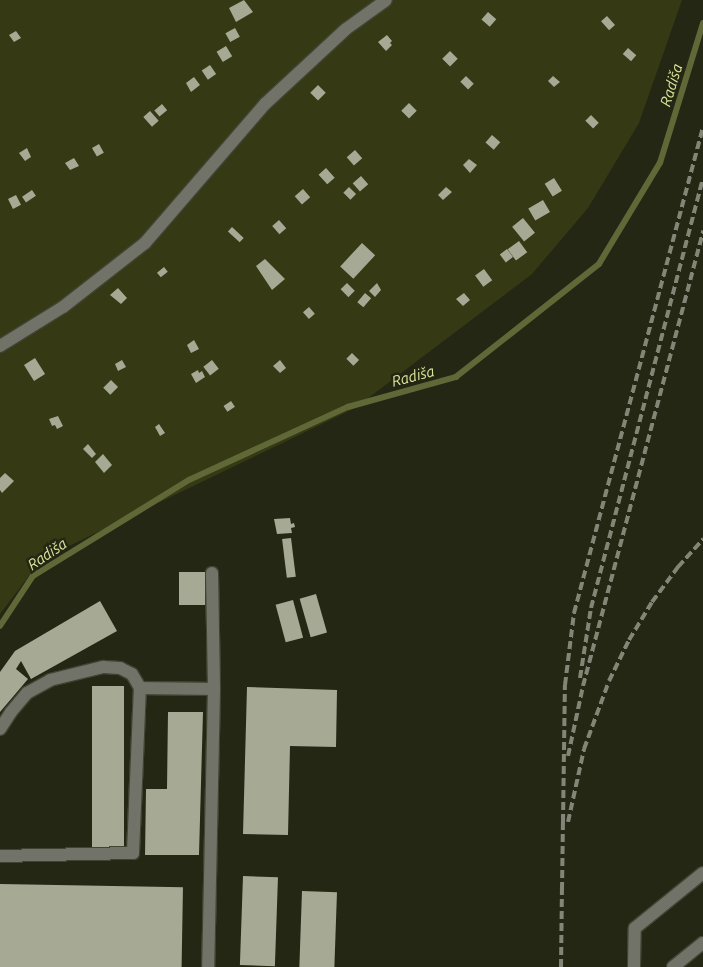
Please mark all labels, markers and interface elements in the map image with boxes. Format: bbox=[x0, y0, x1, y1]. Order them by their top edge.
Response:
water label: Radiša bbox=[656, 62, 686, 108]
water label: Radiša bbox=[390, 362, 436, 390]
water label: Radiša bbox=[24, 534, 70, 574]

